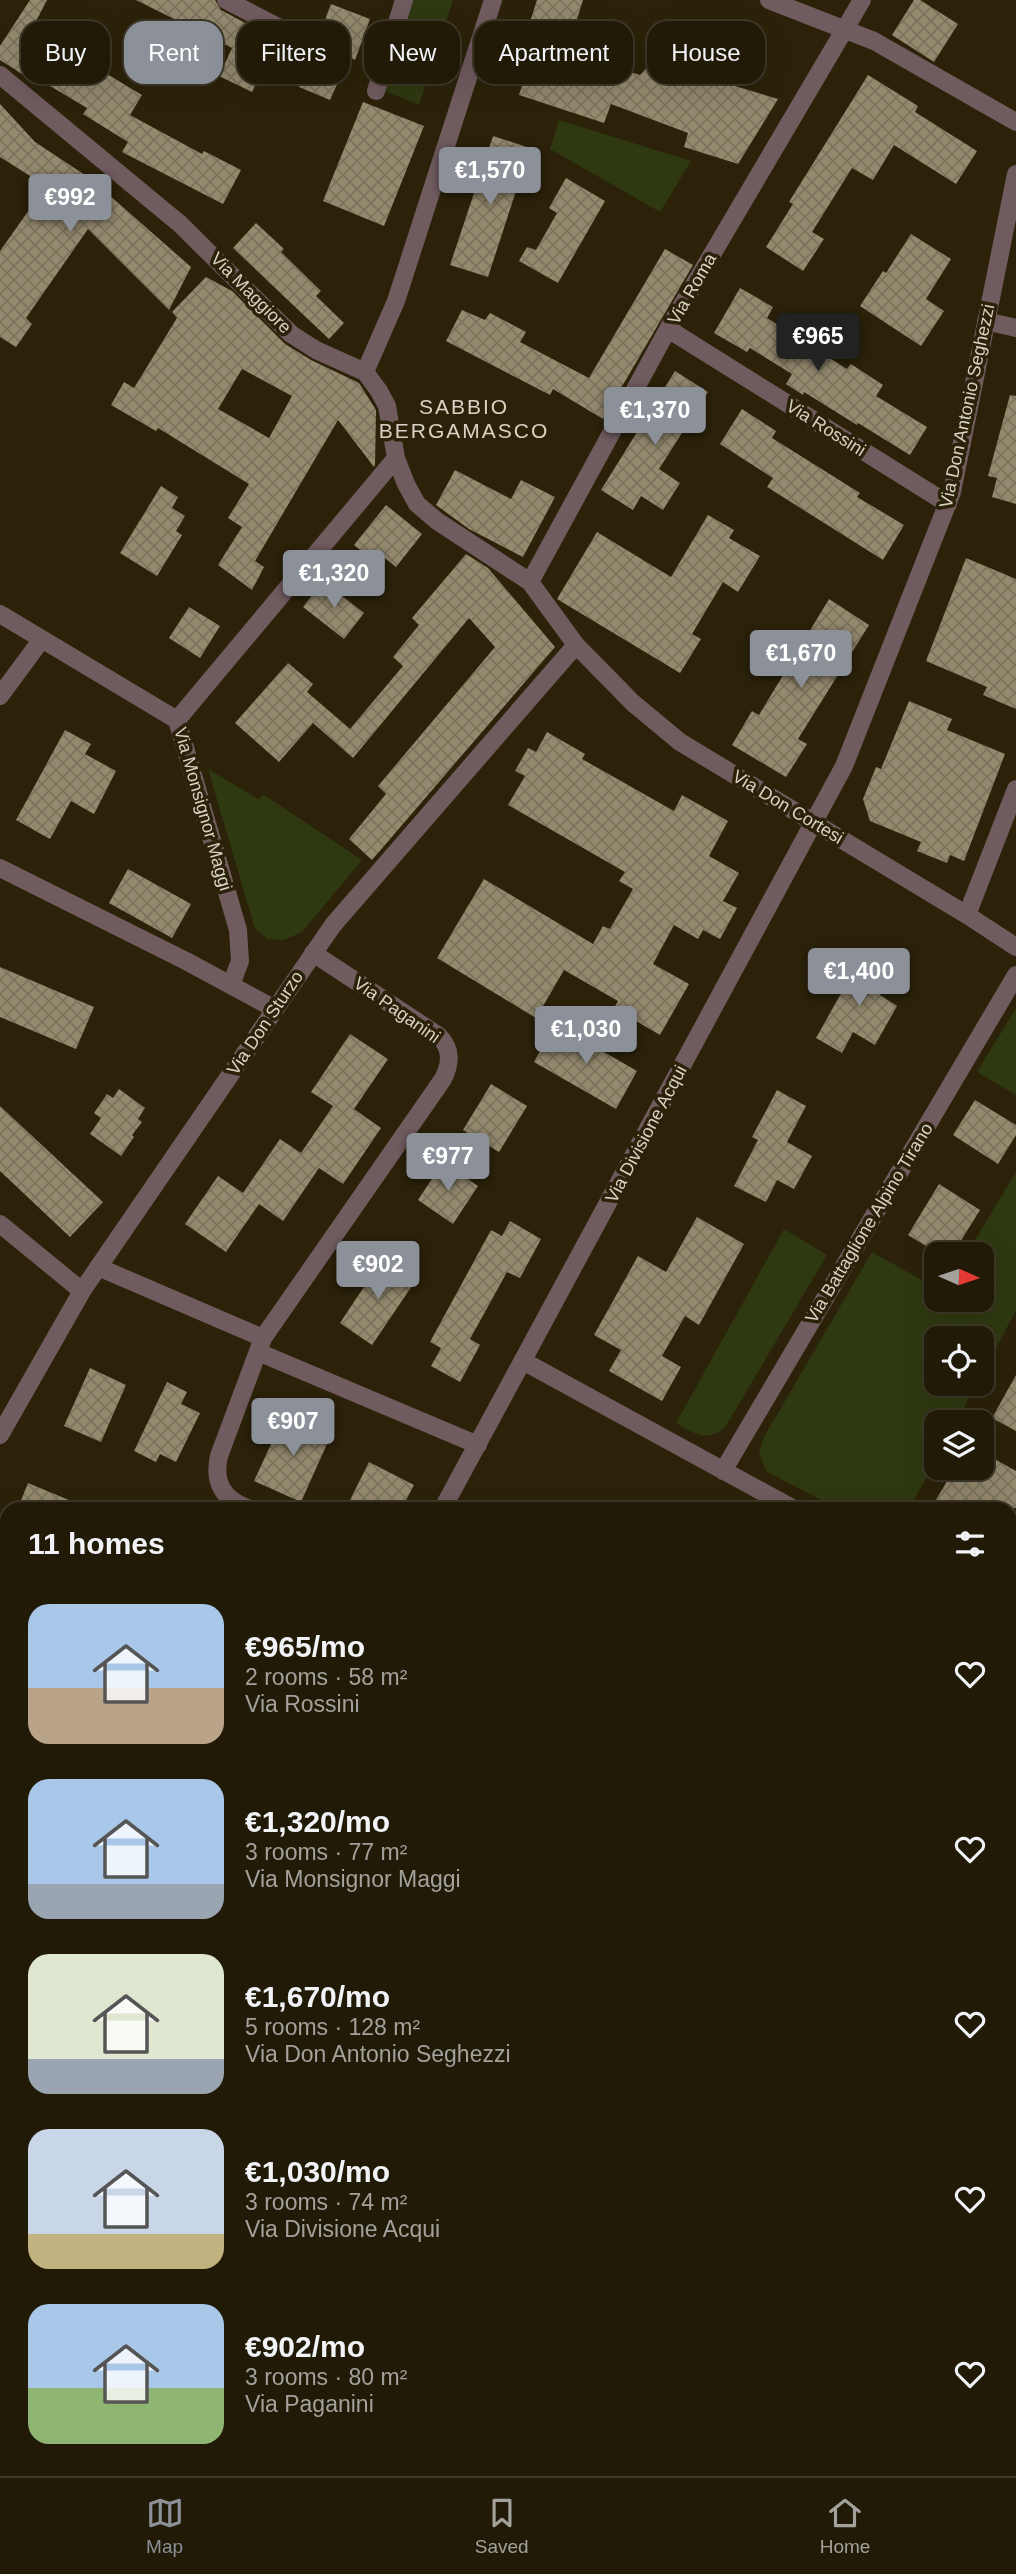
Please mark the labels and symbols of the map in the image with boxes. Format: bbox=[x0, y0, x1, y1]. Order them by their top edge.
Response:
pin: €1,570 bbox=[433, 148, 547, 207]
pin: €992 bbox=[29, 174, 111, 234]
street label: Via Maggiore bbox=[207, 249, 295, 337]
street label: Via Roma bbox=[664, 249, 721, 328]
street label: Via Don Antonio Seghezzi bbox=[936, 302, 998, 510]
pin: €965 bbox=[777, 314, 859, 373]
pin: €1,370 bbox=[598, 388, 712, 447]
district label: SABBIO BERGAMASCO bbox=[379, 395, 549, 442]
street label: Via Rossini bbox=[783, 396, 869, 460]
pin: €1,320 bbox=[277, 550, 391, 610]
pin: €1,670 bbox=[744, 630, 858, 690]
street label: Via Monsignor Maggi bbox=[170, 725, 236, 893]
street label: Via Don Cortesi bbox=[729, 766, 847, 848]
pin: €1,400 bbox=[802, 948, 916, 1008]
street label: Via Don Sturzo bbox=[223, 967, 307, 1079]
street label: Via Paganini bbox=[350, 973, 444, 1047]
pin: €1,030 bbox=[529, 1006, 643, 1066]
street label: Via Divisione Acqui bbox=[601, 1062, 691, 1206]
street label: Via Battaglione Alpino Tirano bbox=[801, 1119, 937, 1327]
pin: €977 bbox=[407, 1134, 489, 1193]
pin: €902 bbox=[337, 1242, 419, 1301]
north arrow bbox=[924, 1242, 994, 1312]
pin: €907 bbox=[252, 1398, 334, 1458]

